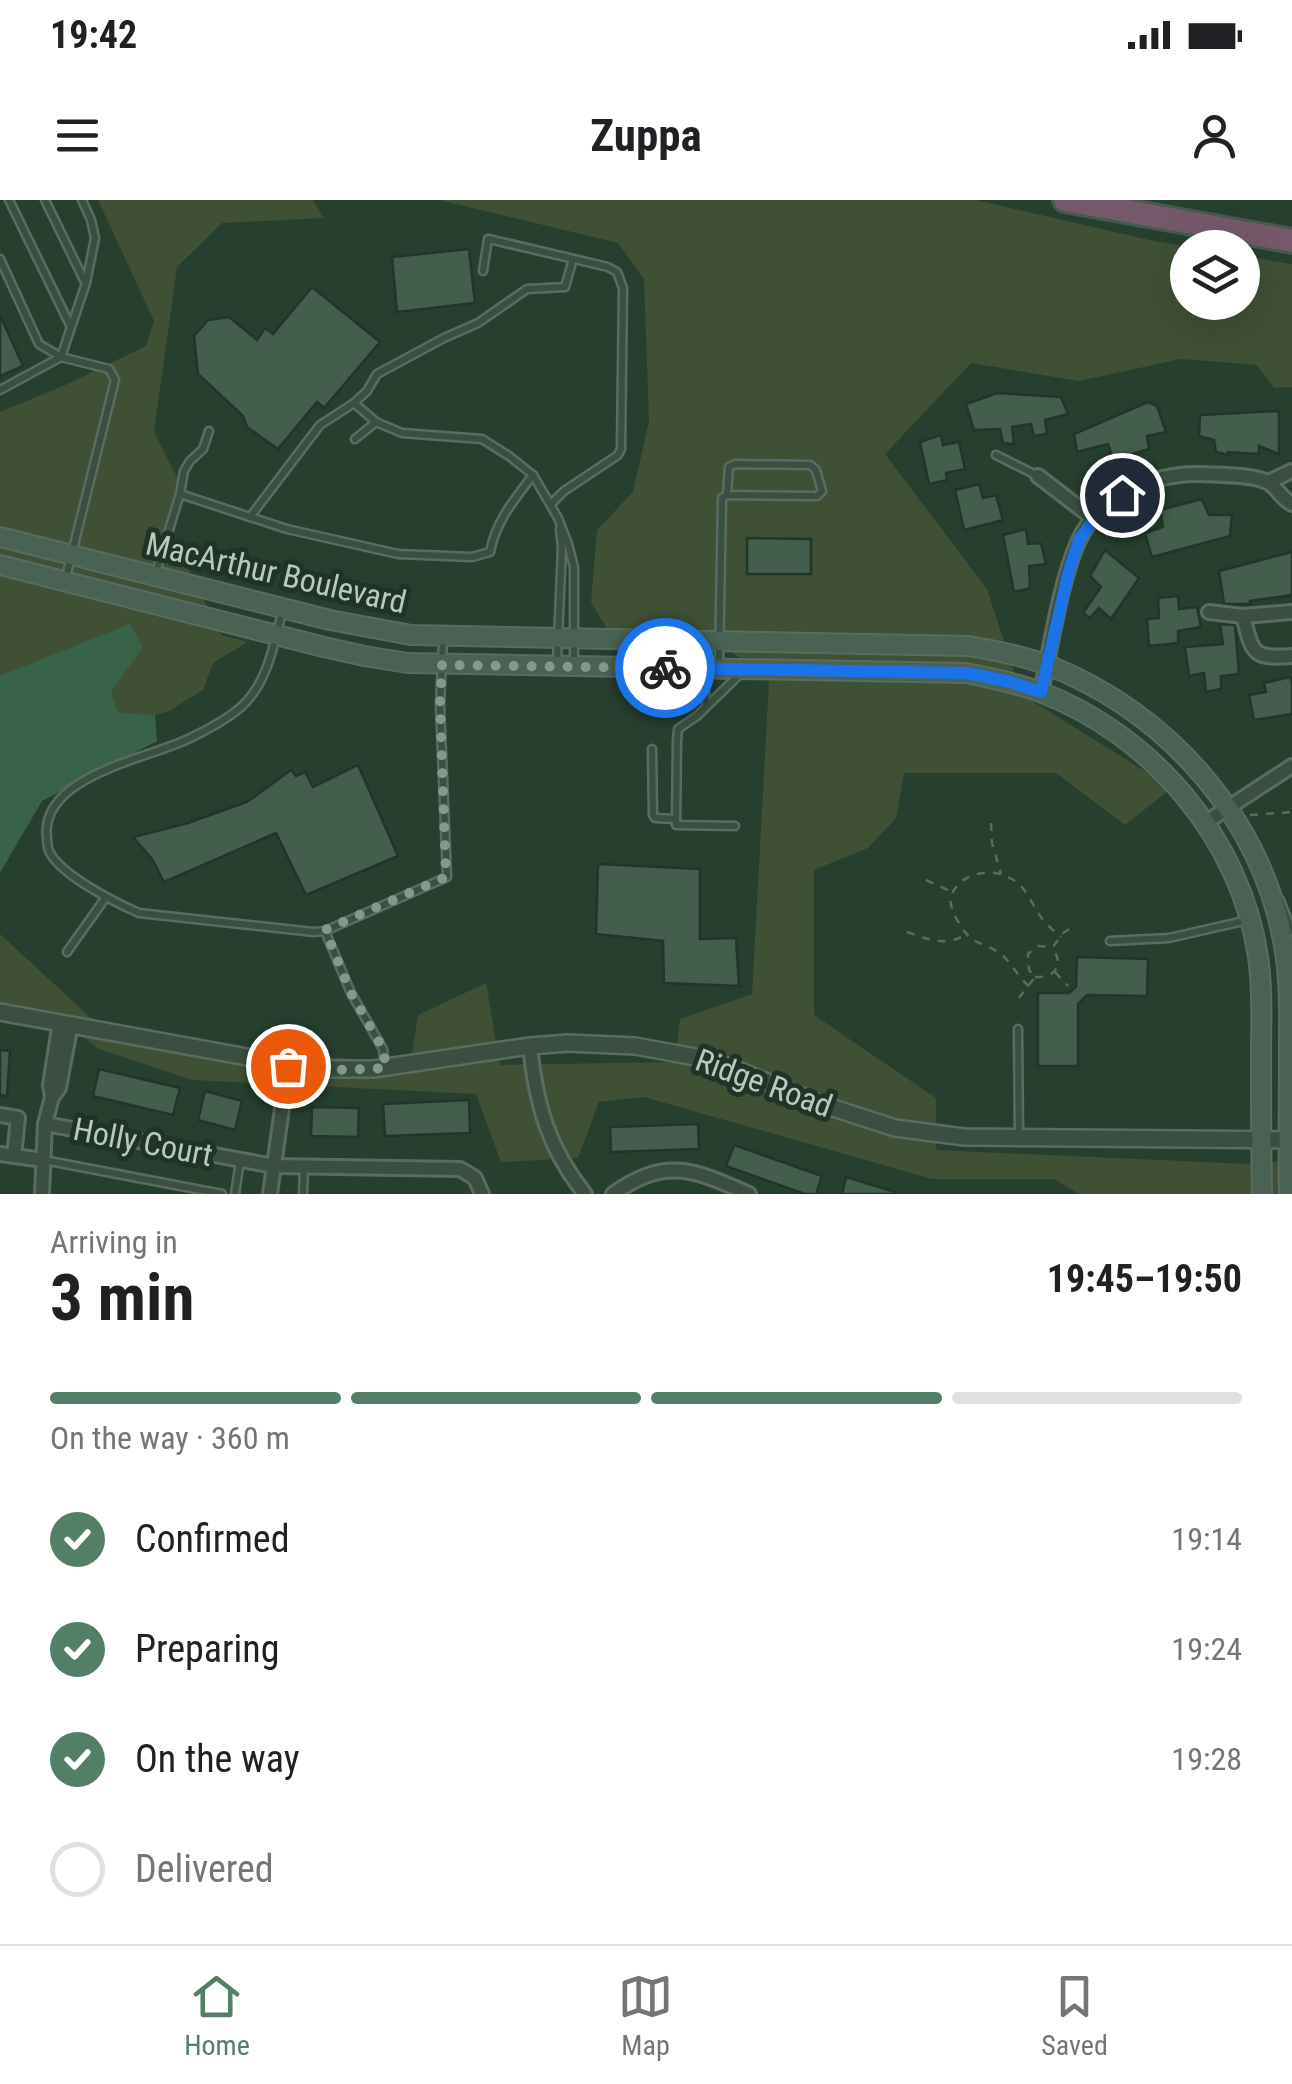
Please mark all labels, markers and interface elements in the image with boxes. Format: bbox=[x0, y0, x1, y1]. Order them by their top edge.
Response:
text: 19:42 bbox=[50, 13, 137, 57]
icon: menu bbox=[50, 108, 105, 163]
icon: person bbox=[1187, 108, 1242, 163]
text: Zuppa bbox=[590, 109, 702, 162]
map controls bbox=[1170, 230, 1260, 320]
button: layers bbox=[1170, 230, 1260, 320]
pin bbox=[1080, 453, 1165, 538]
icon: home bbox=[1095, 468, 1150, 523]
street label: MacArthur Boulevard bbox=[142, 525, 410, 621]
courier bbox=[615, 618, 715, 718]
icon: bike bbox=[638, 641, 693, 696]
pin bbox=[246, 1024, 331, 1109]
icon: bag bbox=[261, 1039, 316, 1094]
street label: Ridge Road bbox=[691, 1041, 837, 1125]
street label: Holly Court bbox=[70, 1110, 216, 1174]
text: Arriving in bbox=[50, 1223, 178, 1261]
text: 19:45–19:50 bbox=[1047, 1257, 1242, 1301]
text: 3 min bbox=[50, 1260, 194, 1336]
text: On the way · 360 m bbox=[50, 1419, 290, 1457]
icon: check bbox=[50, 1512, 105, 1567]
text: Confirmed bbox=[135, 1517, 290, 1561]
text: 19:14 bbox=[1171, 1520, 1242, 1558]
icon: check bbox=[50, 1622, 105, 1677]
text: Preparing bbox=[135, 1627, 280, 1671]
text: 19:24 bbox=[1171, 1630, 1242, 1668]
icon: check bbox=[50, 1732, 105, 1787]
text: On the way bbox=[135, 1737, 300, 1781]
text: 19:28 bbox=[1171, 1740, 1242, 1778]
text: Delivered bbox=[135, 1847, 274, 1891]
tab: Home bbox=[184, 1969, 250, 2062]
tab: Map bbox=[618, 1969, 673, 2062]
tab: Saved bbox=[1041, 1969, 1108, 2062]

